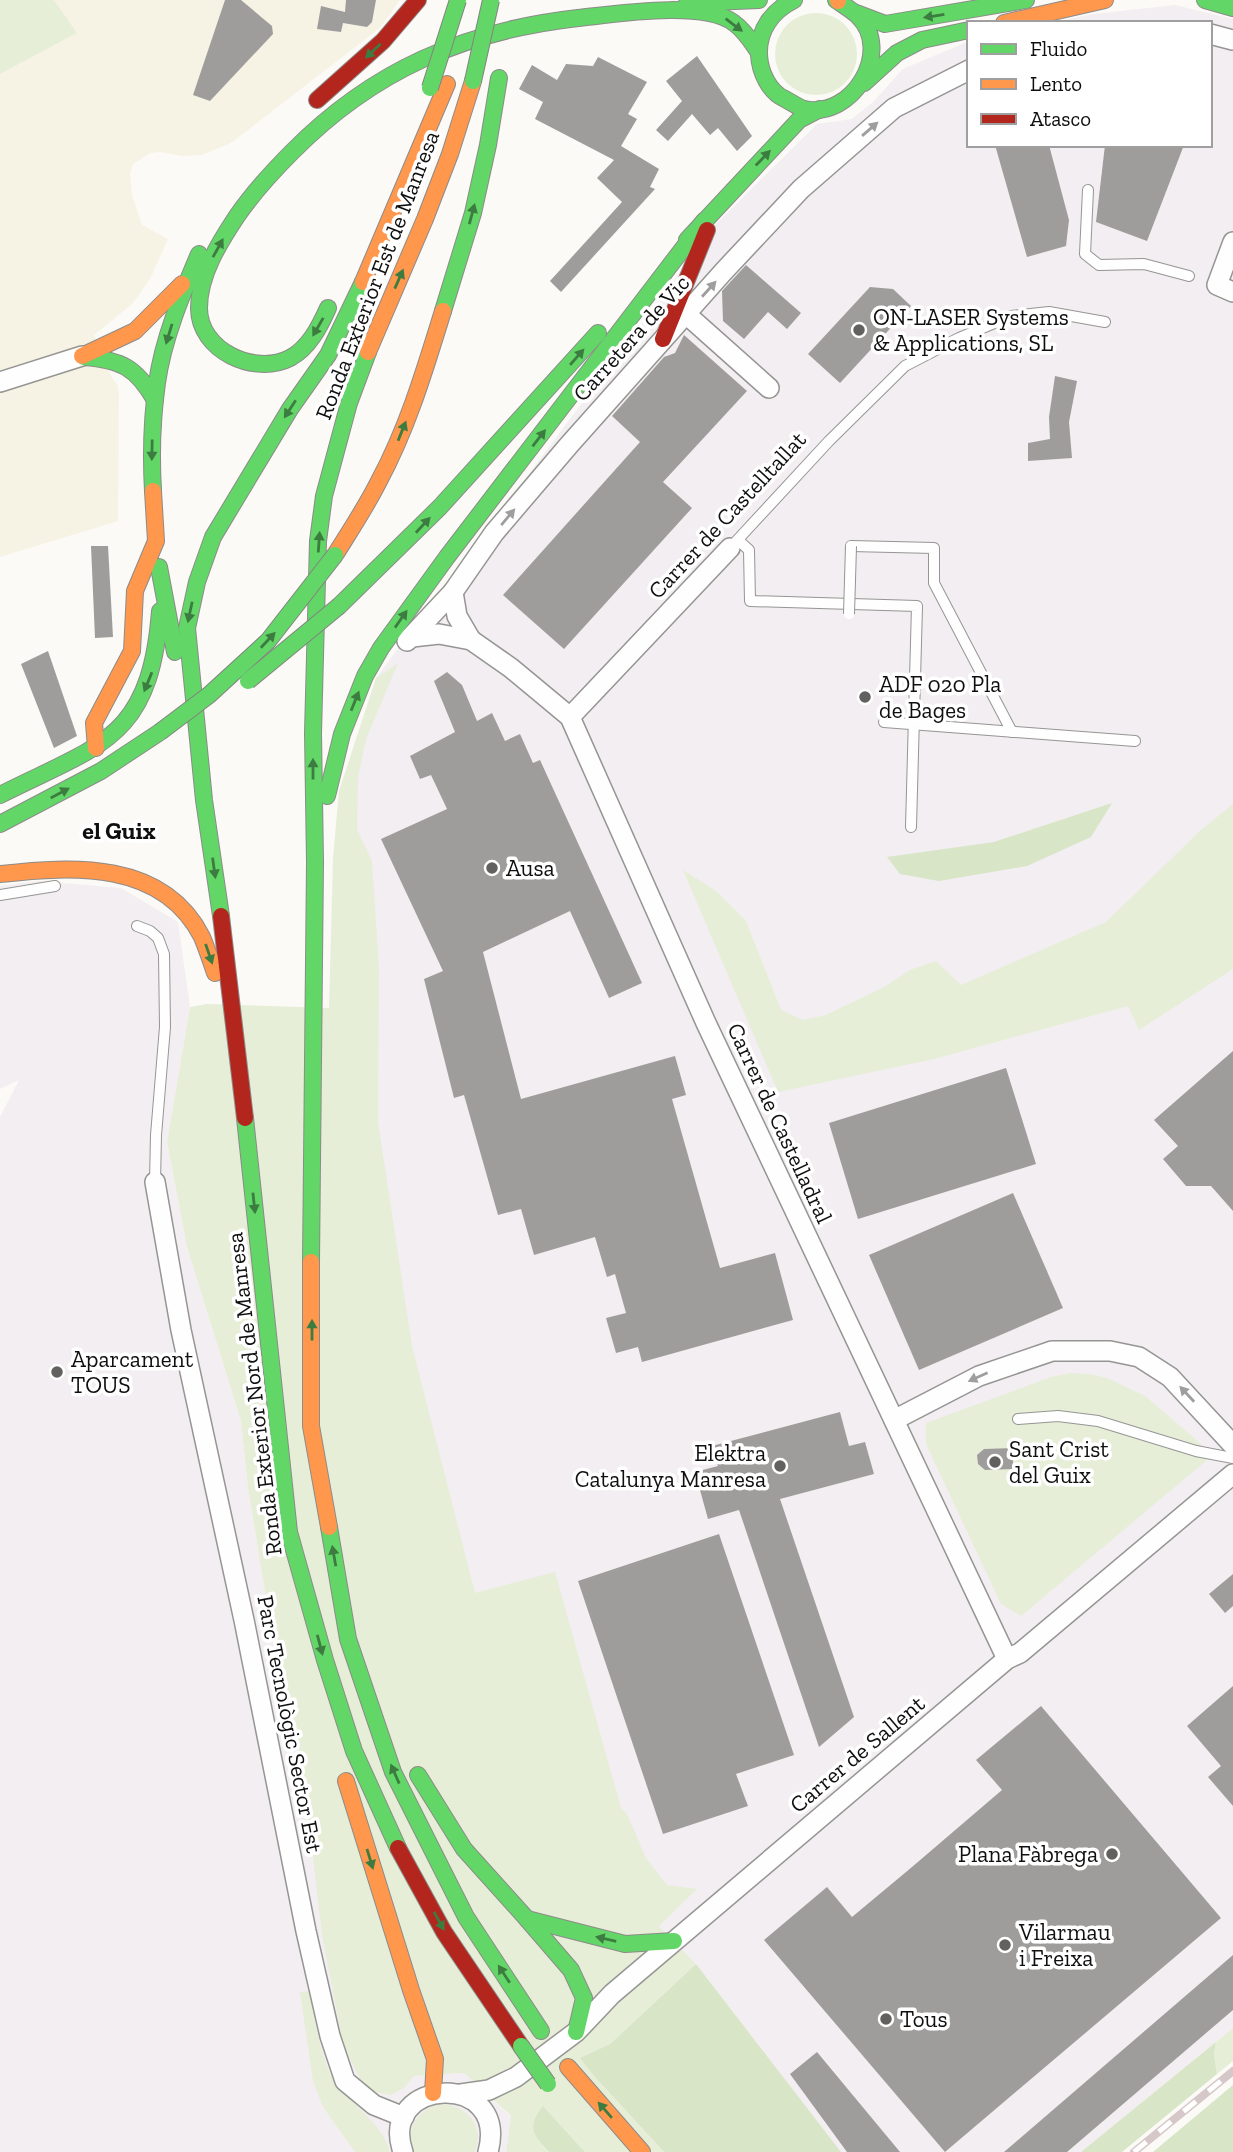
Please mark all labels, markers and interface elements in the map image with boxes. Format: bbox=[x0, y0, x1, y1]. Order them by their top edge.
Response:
one-way arrow bbox=[923, 11, 945, 22]
one-way arrow bbox=[725, 18, 743, 32]
legend bbox=[967, 21, 1212, 147]
text: Fluido bbox=[1030, 36, 1087, 61]
one-way arrow bbox=[365, 43, 382, 59]
text: Lento bbox=[1030, 71, 1082, 96]
text: Atasco bbox=[1030, 106, 1091, 131]
one-way arrow bbox=[861, 121, 879, 137]
street label: Ronda Exterior Est de Manresa bbox=[309, 127, 445, 423]
one-way arrow bbox=[754, 150, 770, 167]
one-way arrow bbox=[467, 203, 478, 225]
one-way arrow bbox=[212, 238, 224, 258]
one-way arrow bbox=[393, 269, 405, 289]
street label: Carretera de Vic bbox=[567, 269, 695, 407]
one-way arrow bbox=[700, 280, 716, 297]
place label: ON-LASER Systems & Applications, SL bbox=[873, 303, 1069, 357]
one-way arrow bbox=[312, 318, 324, 337]
marker: ON-LASER Systems & Applications, SL bbox=[851, 322, 867, 338]
one-way arrow bbox=[164, 324, 174, 345]
one-way arrow bbox=[569, 348, 585, 366]
one-way arrow bbox=[283, 399, 296, 419]
one-way arrow bbox=[397, 420, 408, 441]
street label: Carrer de Castelltallat bbox=[642, 425, 812, 604]
one-way arrow bbox=[532, 429, 546, 447]
one-way arrow bbox=[146, 440, 158, 462]
one-way arrow bbox=[500, 509, 515, 526]
one-way arrow bbox=[415, 517, 431, 534]
one-way arrow bbox=[314, 531, 325, 553]
one-way arrow bbox=[185, 601, 196, 623]
one-way arrow bbox=[394, 610, 408, 628]
one-way arrow bbox=[260, 631, 276, 649]
place label: ADF 020 Pla de Bages bbox=[879, 670, 1001, 724]
one-way arrow bbox=[142, 672, 153, 693]
marker: ADF 020 Pla de Bages bbox=[857, 689, 873, 705]
one-way arrow bbox=[349, 691, 361, 711]
one-way arrow bbox=[307, 758, 319, 780]
one-way arrow bbox=[51, 787, 71, 799]
district label: el Guix bbox=[82, 816, 156, 845]
place label: Ausa bbox=[506, 854, 555, 882]
one-way arrow bbox=[209, 857, 220, 879]
marker: Ausa bbox=[484, 860, 500, 876]
one-way arrow bbox=[204, 944, 215, 965]
street label: Carrer de Castelladral bbox=[721, 1019, 839, 1227]
one-way arrow bbox=[248, 1192, 259, 1214]
street label: Ronda Exterior Nord de Manresa bbox=[220, 1231, 288, 1557]
one-way arrow bbox=[306, 1319, 318, 1341]
place label: Aparcament TOUS bbox=[71, 1345, 194, 1399]
marker: Aparcament TOUS bbox=[49, 1364, 65, 1380]
one-way arrow bbox=[967, 1372, 988, 1383]
one-way arrow bbox=[1179, 1386, 1195, 1403]
place label: Sant Crist del Guix bbox=[1009, 1435, 1109, 1489]
place label: Elektra Catalunya Manresa bbox=[575, 1439, 766, 1493]
marker: Sant Crist del Guix bbox=[987, 1454, 1003, 1470]
marker: Elektra Catalunya Manresa bbox=[772, 1458, 788, 1474]
one-way arrow bbox=[328, 1545, 339, 1567]
street label: Parc Tecnològic Sector Est bbox=[251, 1593, 329, 1856]
one-way arrow bbox=[316, 1635, 326, 1656]
street label: Carrer de Sallent bbox=[784, 1689, 930, 1819]
one-way arrow bbox=[389, 1764, 401, 1784]
place label: Plana Fàbrega bbox=[958, 1840, 1098, 1868]
marker: Plana Fàbrega bbox=[1104, 1846, 1120, 1862]
one-way arrow bbox=[365, 1848, 376, 1869]
one-way arrow bbox=[432, 1912, 444, 1932]
place label: Vilarmau i Freixa bbox=[1018, 1918, 1111, 1972]
one-way arrow bbox=[595, 1933, 617, 1944]
marker: Vilarmau i Freixa bbox=[997, 1937, 1013, 1953]
one-way arrow bbox=[497, 1964, 510, 1984]
place label: Tous bbox=[900, 2005, 948, 2033]
marker: Tous bbox=[878, 2011, 894, 2027]
one-way arrow bbox=[598, 2101, 613, 2118]

